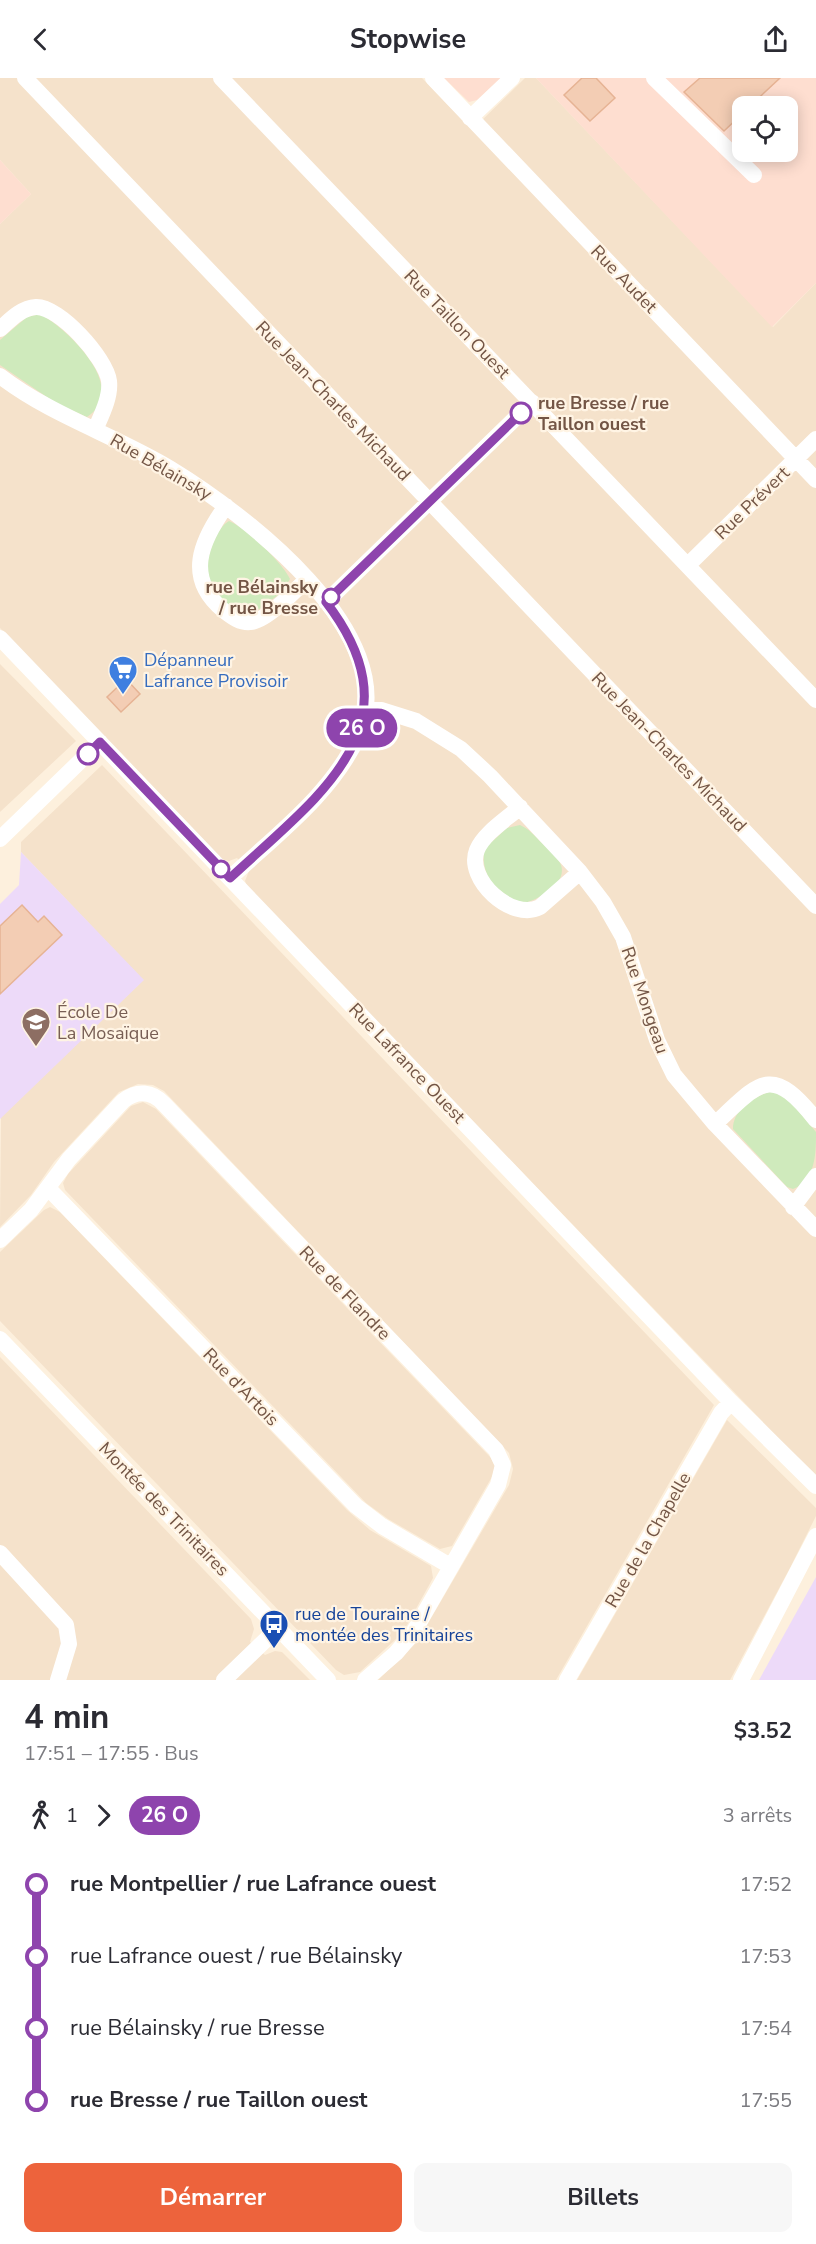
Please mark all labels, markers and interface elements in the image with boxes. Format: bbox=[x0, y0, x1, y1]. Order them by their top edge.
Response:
text: Stopwise bbox=[350, 21, 466, 58]
icon: back bbox=[24, 23, 57, 56]
icon: share bbox=[759, 23, 792, 56]
map controls bbox=[732, 96, 798, 162]
button: locate bbox=[732, 96, 798, 162]
street label: Rue Audet bbox=[586, 240, 663, 319]
street label: Rue Taillon Ouest bbox=[399, 264, 516, 384]
street label: Rue Jean-Charles Michaud bbox=[250, 316, 416, 486]
place label: rue Bresse / rue Taillon ouest bbox=[538, 391, 669, 436]
marker: rue Bresse / rue Taillon ouest bbox=[510, 402, 532, 424]
street label: Rue Bélainsky bbox=[106, 428, 217, 506]
street label: Rue Prévert bbox=[709, 461, 795, 545]
place label: rue Bélainsky / rue Bresse bbox=[205, 575, 319, 620]
marker: rue Bélainsky / rue Bresse bbox=[322, 588, 340, 606]
place label: Dépanneur Lafrance Provisoir bbox=[144, 648, 288, 693]
supermarket icon: Dépanneur Lafrance Provisoir bbox=[107, 654, 139, 696]
street label: Rue Jean-Charles Michaud bbox=[586, 667, 752, 837]
line badge: 26 O bbox=[320, 708, 404, 748]
text: 26 O bbox=[338, 714, 386, 742]
unlabelled marker bbox=[77, 743, 99, 765]
unlabelled marker bbox=[212, 860, 230, 878]
street label: Rue Mongeau bbox=[615, 943, 675, 1057]
street label: Rue Lafrance Ouest bbox=[343, 998, 471, 1129]
place label: École De La Mosaïque bbox=[57, 1000, 159, 1045]
school or university icon: École De La Mosaïque bbox=[20, 1006, 52, 1048]
street label: Rue de Flandre bbox=[294, 1241, 396, 1345]
street label: Rue d'Artois bbox=[198, 1343, 284, 1431]
street label: Montée des Trinitaires bbox=[94, 1437, 234, 1581]
street label: Rue de la Chapelle bbox=[599, 1468, 697, 1612]
place label: rue de Touraine / montée des Trinitaires bbox=[295, 1602, 473, 1647]
bus stop icon: rue de Touraine / montée des Trinitaires bbox=[258, 1608, 290, 1650]
text: 4 min bbox=[24, 1695, 109, 1740]
text: $3.52 bbox=[734, 1716, 792, 1746]
text: 17:51 – 17:55 · Bus bbox=[24, 1740, 199, 1767]
icon: walk bbox=[24, 1799, 57, 1832]
icon: forward bbox=[87, 1799, 120, 1832]
text: 26 O bbox=[141, 1801, 188, 1829]
text: 1 bbox=[66, 1802, 78, 1829]
text: 3 arrêts bbox=[723, 1802, 792, 1829]
text: rue Montpellier / rue Lafrance ouest bbox=[70, 1869, 436, 1899]
text: 17:52 bbox=[739, 1871, 792, 1898]
text: rue Lafrance ouest / rue Bélainsky bbox=[70, 1941, 402, 1971]
text: 17:53 bbox=[739, 1943, 792, 1970]
text: rue Bélainsky / rue Bresse bbox=[70, 2013, 325, 2043]
text: 17:54 bbox=[739, 2015, 792, 2042]
text: rue Bresse / rue Taillon ouest bbox=[70, 2085, 368, 2115]
text: 17:55 bbox=[739, 2087, 792, 2114]
button: Démarrer bbox=[24, 2163, 402, 2232]
button: Billets bbox=[414, 2163, 792, 2232]

